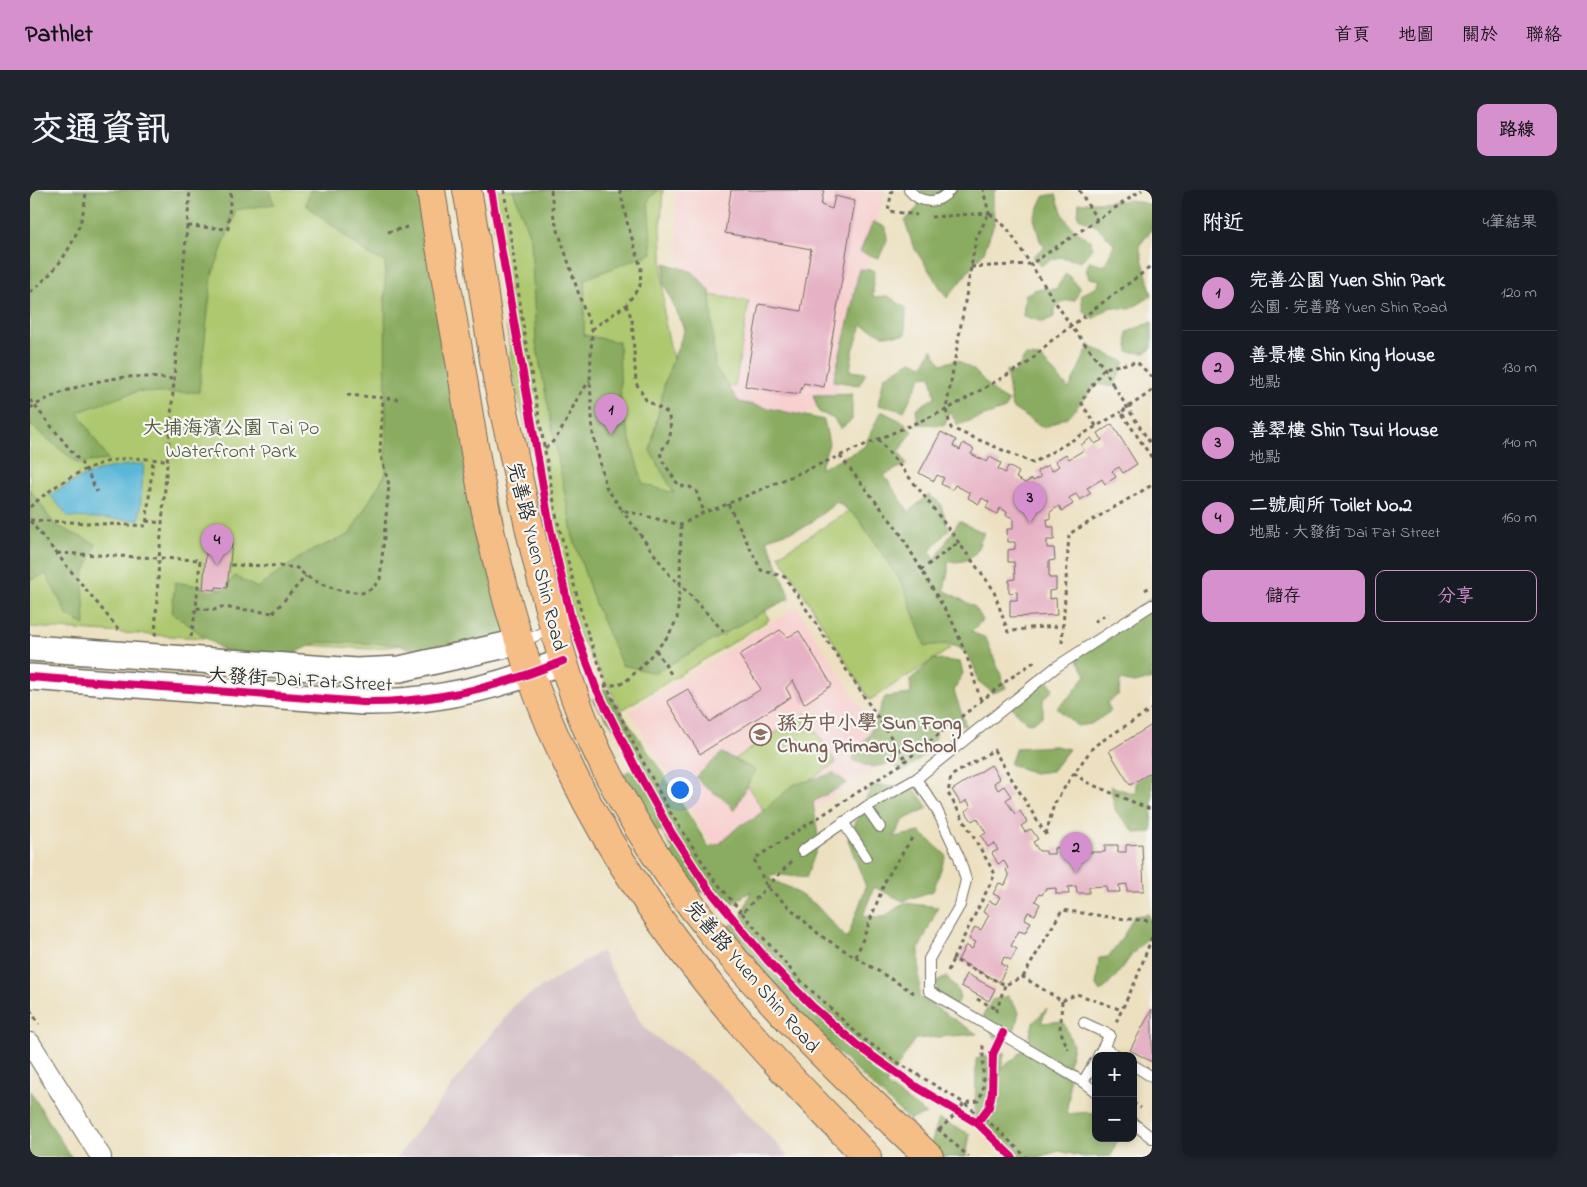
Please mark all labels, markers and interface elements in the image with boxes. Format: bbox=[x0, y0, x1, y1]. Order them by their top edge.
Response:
text: Pathlet bbox=[25, 18, 93, 53]
text: 首頁 bbox=[1334, 23, 1370, 49]
text: 地圖 bbox=[1398, 23, 1434, 49]
text: 關於 bbox=[1462, 23, 1498, 49]
text: 聯絡 bbox=[1526, 23, 1562, 49]
button: 路線 bbox=[1477, 104, 1557, 156]
text: 交通資訊 bbox=[30, 106, 170, 157]
text: 附近 bbox=[1202, 209, 1244, 239]
text: 4筆結果 bbox=[1482, 211, 1537, 235]
text: 完善公園 Yuen Shin Park bbox=[1249, 268, 1445, 295]
text: 1 bbox=[1215, 281, 1221, 305]
text: 120 m bbox=[1501, 281, 1537, 305]
text: 公園 · 完善路 Yuen Shin Road bbox=[1249, 296, 1447, 320]
text: 善景樓 Shin King House bbox=[1249, 343, 1435, 370]
text: 2 bbox=[1214, 356, 1222, 380]
text: 130 m bbox=[1502, 356, 1537, 380]
text: 地點 bbox=[1249, 371, 1281, 395]
pin: 1 bbox=[595, 394, 627, 435]
park label: 大埔海濱公園 Tai Po Waterfront Park bbox=[143, 415, 319, 467]
text: 善翠樓 Shin Tsui House bbox=[1249, 418, 1438, 445]
text: 3 bbox=[1215, 431, 1221, 455]
text: 140 m bbox=[1502, 431, 1537, 455]
text: 地點 bbox=[1249, 446, 1281, 470]
street label: 完善路 Yuen Shin Road bbox=[498, 459, 573, 654]
pin: 3 bbox=[1014, 482, 1046, 523]
text: 二號廁所 Toilet No.2 bbox=[1249, 493, 1412, 520]
text: 4 bbox=[1215, 506, 1221, 530]
text: 160 m bbox=[1502, 506, 1537, 530]
text: 地點 · 大發街 Dai Fat Street bbox=[1249, 521, 1440, 545]
pin: 4 bbox=[201, 524, 233, 565]
button: 儲存 bbox=[1202, 570, 1365, 622]
button: 分享 bbox=[1375, 570, 1537, 622]
street label: 大發街 Dai Fat Street bbox=[207, 662, 393, 701]
place label: 孫方中小學 Sun Fong Chung Primary School bbox=[777, 710, 962, 763]
school or university icon: 孫方中小學 Sun Fong Chung Primary School bbox=[749, 722, 773, 746]
your location bbox=[667, 777, 693, 803]
pin: 2 bbox=[1060, 832, 1092, 873]
street label: 完善路 Yuen Shin Road bbox=[677, 895, 826, 1060]
map controls bbox=[1092, 1052, 1137, 1142]
button: + bbox=[1092, 1052, 1137, 1097]
button: − bbox=[1092, 1097, 1137, 1142]

